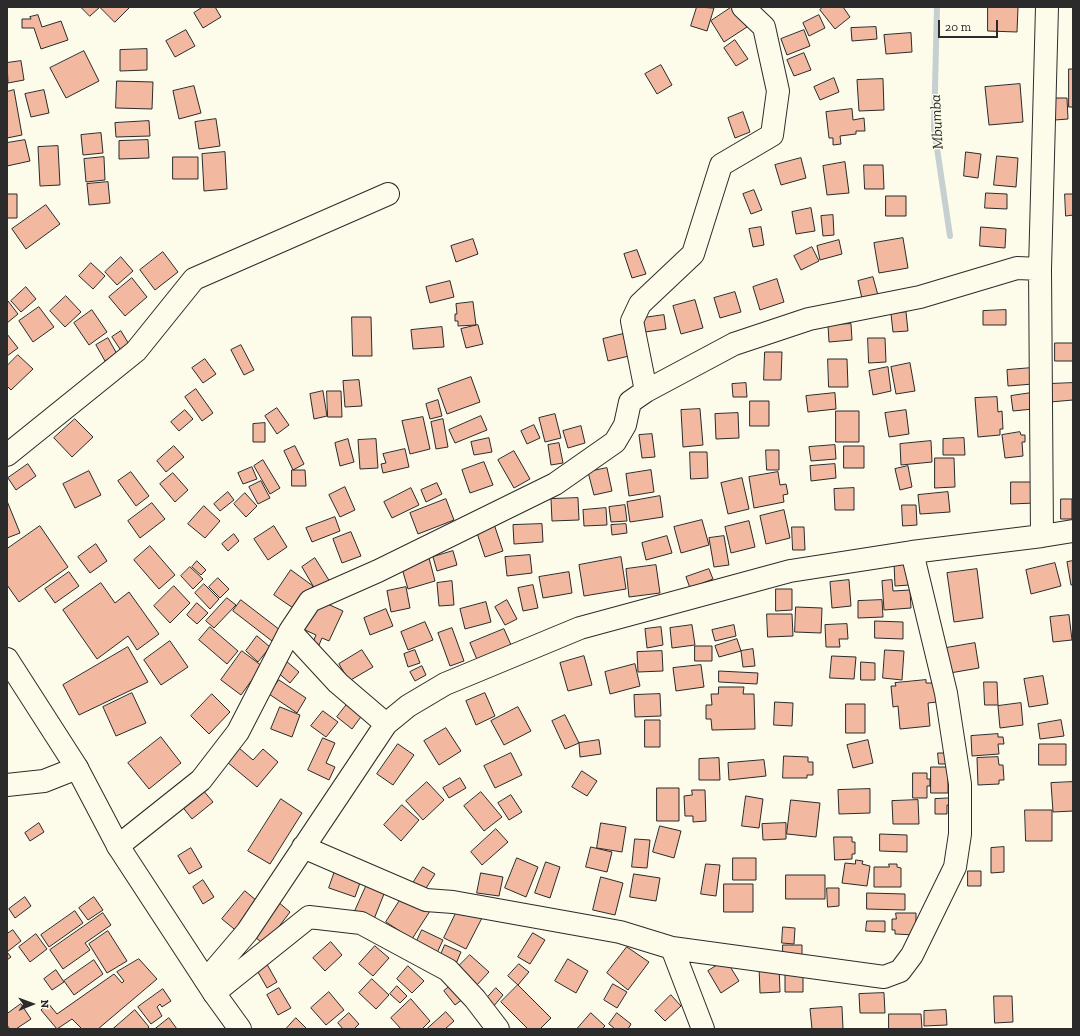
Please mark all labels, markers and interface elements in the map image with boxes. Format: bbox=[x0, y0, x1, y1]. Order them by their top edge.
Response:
scale bar bbox=[940, 12, 1000, 38]
text: 20 m bbox=[945, 20, 971, 34]
water label: Mbumba bbox=[927, 94, 947, 150]
north arrow bbox=[12, 984, 52, 1024]
text: N bbox=[38, 999, 51, 1008]

